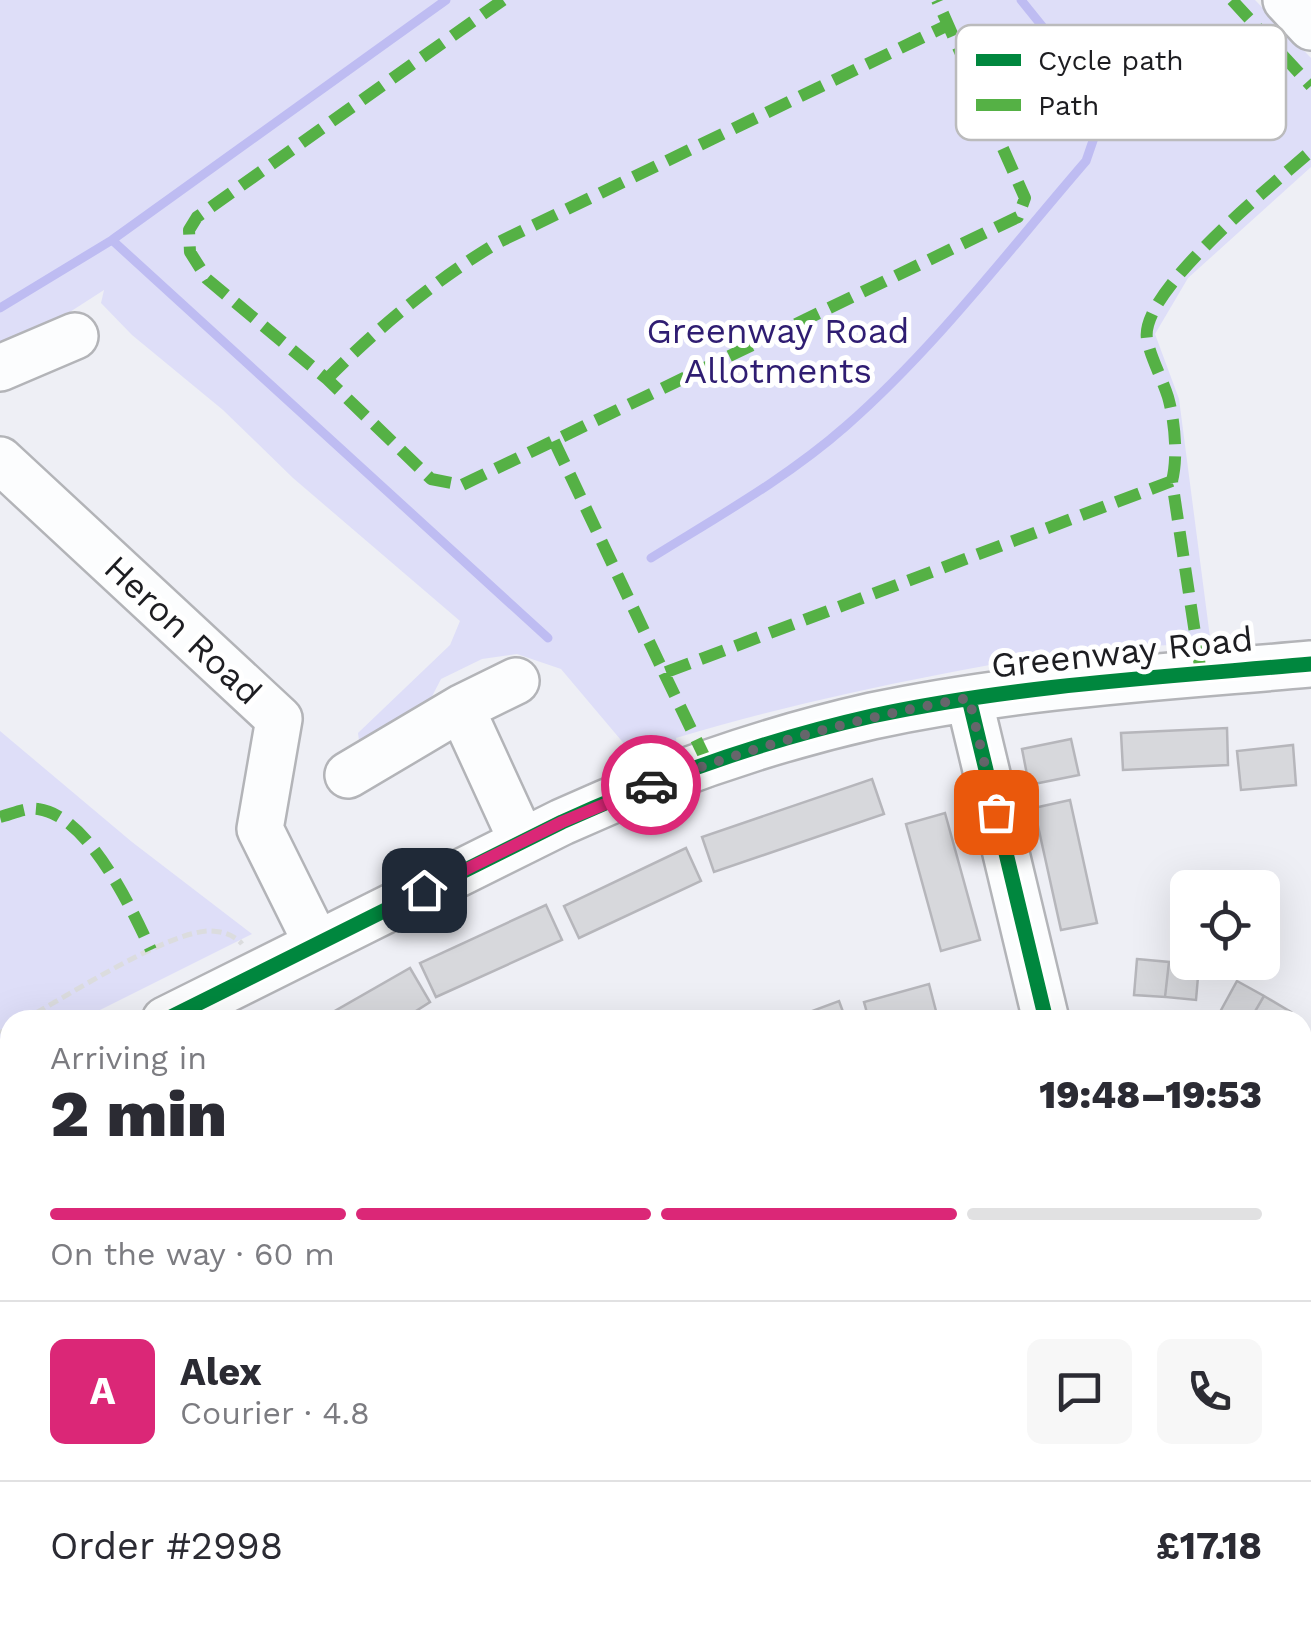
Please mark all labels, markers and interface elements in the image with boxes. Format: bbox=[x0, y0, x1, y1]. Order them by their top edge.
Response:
legend bbox=[956, 25, 1286, 140]
text: Cycle path bbox=[1038, 44, 1184, 77]
text: Path bbox=[1038, 89, 1099, 122]
park label: Greenway Road Allotments bbox=[646, 310, 910, 392]
street label: Heron Road bbox=[96, 547, 270, 713]
street label: Greenway Road bbox=[989, 617, 1255, 687]
courier bbox=[601, 735, 701, 835]
icon: car bbox=[624, 758, 679, 813]
pin bbox=[954, 770, 1039, 855]
icon: bag bbox=[969, 785, 1024, 840]
pin bbox=[382, 848, 467, 933]
icon: home bbox=[397, 863, 452, 918]
map controls bbox=[1170, 870, 1280, 980]
button: locate bbox=[1170, 870, 1280, 980]
text: Arriving in bbox=[50, 1039, 207, 1077]
text: 19:48–19:53 bbox=[1039, 1073, 1262, 1117]
text: 2 min bbox=[50, 1076, 227, 1152]
text: On the way · 60 m bbox=[50, 1235, 335, 1273]
button: chat bbox=[1027, 1339, 1132, 1444]
button: phone bbox=[1157, 1339, 1262, 1444]
text: Alex bbox=[180, 1350, 262, 1394]
text: A bbox=[90, 1369, 115, 1413]
text: Courier · 4.8 bbox=[180, 1394, 370, 1432]
text: Order #2998 bbox=[50, 1524, 283, 1568]
text: £17.18 bbox=[1156, 1524, 1262, 1568]

